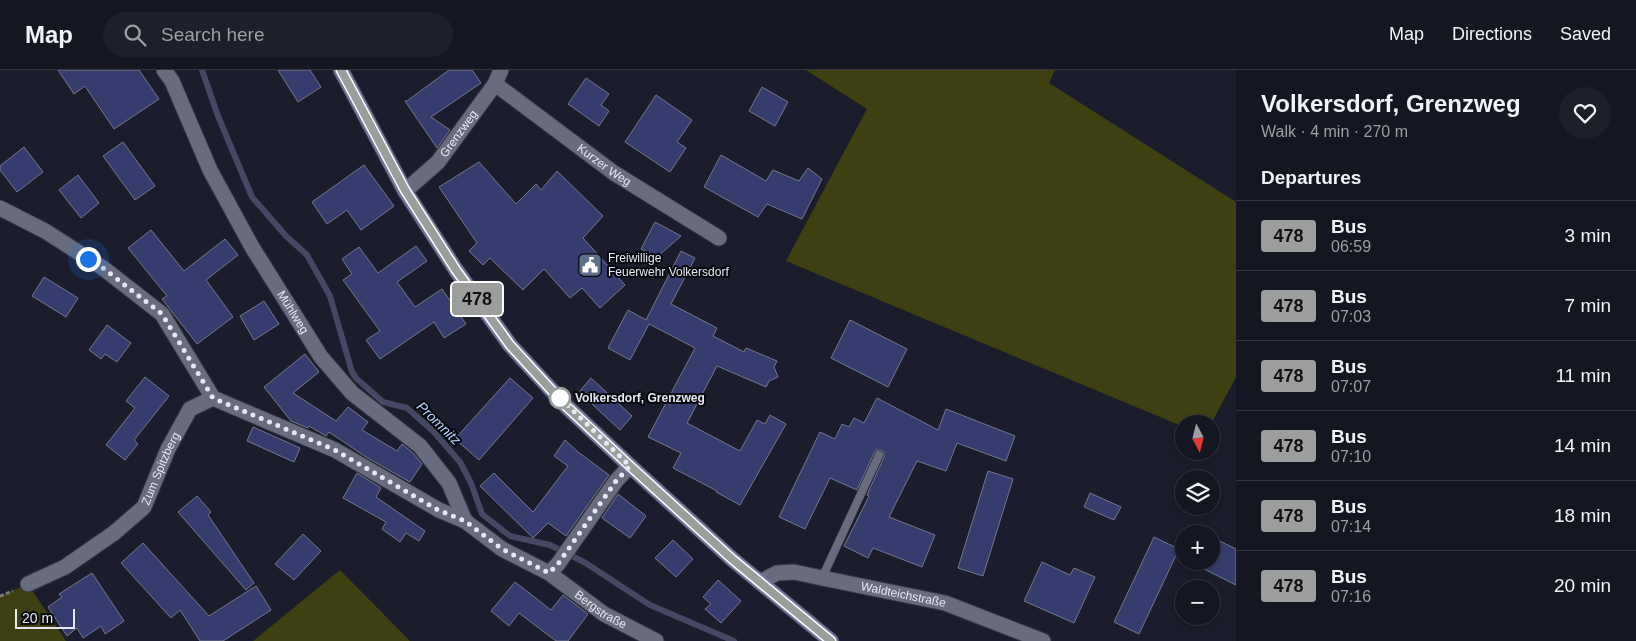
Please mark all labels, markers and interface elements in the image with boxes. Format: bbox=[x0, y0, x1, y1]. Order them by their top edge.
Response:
search box bbox=[103, 12, 453, 57]
text: Map bbox=[25, 21, 73, 48]
icon: search bbox=[121, 21, 149, 49]
text: Search here bbox=[161, 24, 265, 45]
text: Map bbox=[1389, 24, 1424, 44]
text: Directions bbox=[1452, 24, 1532, 44]
text: Saved bbox=[1560, 24, 1611, 44]
button: heart bbox=[1559, 87, 1611, 139]
text: Volkersdorf, Grenzweg bbox=[1261, 90, 1521, 117]
street label: Grenzweg bbox=[437, 107, 480, 160]
text: Walk · 4 min · 270 m bbox=[1261, 123, 1408, 140]
street label: Kurzer Weg bbox=[574, 141, 634, 189]
text: Departures bbox=[1261, 167, 1361, 188]
text: Bus bbox=[1331, 216, 1367, 237]
text: 3 min bbox=[1565, 225, 1611, 246]
text: 478 bbox=[1273, 226, 1304, 246]
text: 06:59 bbox=[1331, 238, 1371, 255]
your location bbox=[76, 247, 101, 272]
place label: Freiwillige Feuerwehr Volkersdorf bbox=[608, 251, 729, 279]
public building icon: Freiwillige Feuerwehr Volkersdorf bbox=[577, 252, 603, 278]
line badge: 478 bbox=[448, 283, 506, 315]
text: Bus bbox=[1331, 286, 1367, 307]
street label: Mühlweg bbox=[274, 288, 312, 336]
text: 478 bbox=[462, 289, 492, 309]
text: 7 min bbox=[1565, 295, 1611, 316]
text: 478 bbox=[1273, 296, 1304, 316]
text: 07:03 bbox=[1331, 308, 1371, 325]
text: Bus bbox=[1331, 356, 1367, 377]
text: 11 min bbox=[1555, 365, 1611, 386]
text: 478 bbox=[1273, 366, 1304, 386]
text: 07:07 bbox=[1331, 378, 1371, 395]
marker: Volkersdorf, Grenzweg bbox=[549, 387, 571, 409]
place label: Volkersdorf, Grenzweg bbox=[575, 391, 705, 405]
water label: Promnitz bbox=[414, 398, 464, 448]
north arrow bbox=[1175, 415, 1220, 460]
map controls bbox=[1175, 415, 1220, 625]
text: Bus bbox=[1331, 426, 1367, 447]
street label: Zum Spitzberg bbox=[139, 430, 183, 507]
text: 14 min bbox=[1554, 435, 1611, 456]
text: 478 bbox=[1273, 436, 1304, 456]
text: 07:10 bbox=[1331, 448, 1371, 465]
button: layers bbox=[1175, 470, 1220, 515]
text: Bus bbox=[1331, 496, 1367, 517]
text: 18 min bbox=[1554, 505, 1611, 526]
text: 478 bbox=[1273, 506, 1304, 526]
text: 07:14 bbox=[1331, 518, 1371, 535]
button: + bbox=[1175, 525, 1220, 570]
text: Bus bbox=[1331, 566, 1367, 587]
text: 20 min bbox=[1554, 575, 1611, 596]
text: 478 bbox=[1273, 576, 1304, 596]
street label: Waldteichstraße bbox=[860, 579, 947, 610]
button: − bbox=[1175, 580, 1220, 625]
street label: Bergstraße bbox=[572, 588, 629, 632]
text: 07:16 bbox=[1331, 588, 1371, 605]
scale bar bbox=[15, 606, 75, 629]
text: 20 m bbox=[22, 610, 53, 626]

